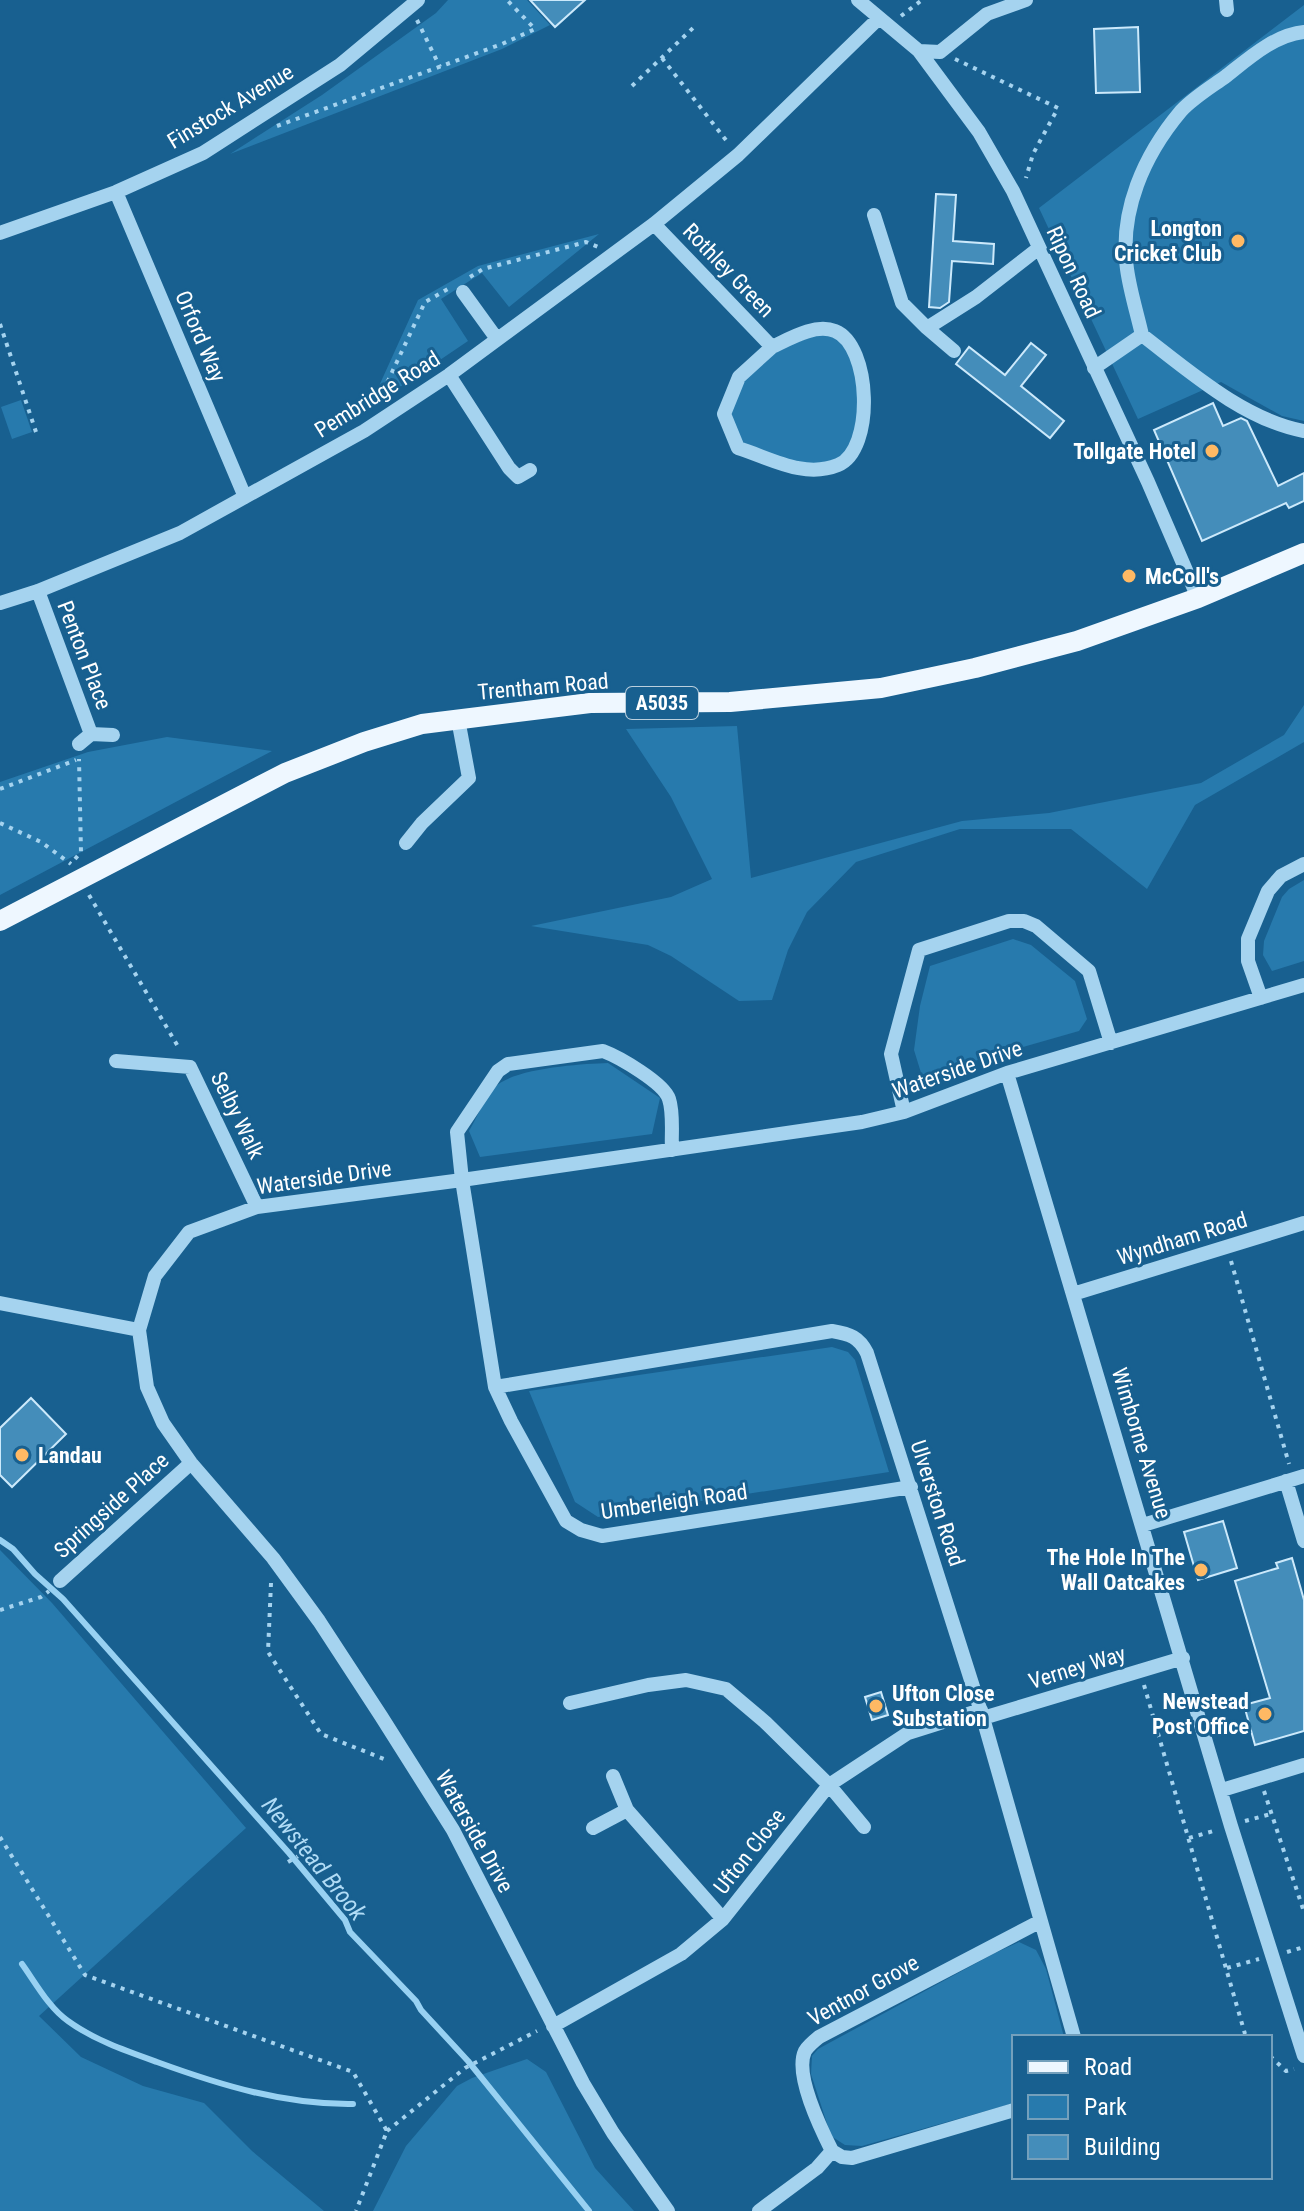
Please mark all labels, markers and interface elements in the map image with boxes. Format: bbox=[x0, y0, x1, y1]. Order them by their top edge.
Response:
street label: Finstock Avenue bbox=[163, 59, 298, 154]
place label: Longton Cricket Club bbox=[1114, 216, 1222, 266]
street label: Rothley Green bbox=[678, 218, 779, 322]
street label: Ripon Road bbox=[1041, 222, 1106, 322]
marker: Longton Cricket Club bbox=[1229, 232, 1247, 250]
street label: Orford Way bbox=[170, 287, 231, 385]
street label: Pembridge Road bbox=[310, 346, 444, 443]
place label: Tollgate Hotel bbox=[1073, 439, 1196, 464]
marker: Tollgate Hotel bbox=[1203, 442, 1221, 460]
place label: McColl's bbox=[1145, 564, 1219, 589]
marker: McColl's bbox=[1120, 567, 1138, 585]
street label: Penton Place bbox=[52, 597, 117, 713]
street label: Trentham Road bbox=[476, 668, 610, 705]
road number: A5035 bbox=[626, 687, 698, 719]
street label: Waterside Drive bbox=[889, 1036, 1025, 1103]
street label: Selby Walk bbox=[206, 1068, 269, 1163]
street label: Waterside Drive bbox=[255, 1156, 393, 1199]
street label: Wyndham Road bbox=[1114, 1207, 1250, 1270]
street label: Wimborne Avenue bbox=[1107, 1365, 1176, 1522]
street label: Ulverston Road bbox=[905, 1437, 970, 1569]
place label: Landau bbox=[38, 1443, 102, 1468]
marker: Landau bbox=[13, 1446, 31, 1464]
street label: Springside Place bbox=[49, 1448, 174, 1563]
street label: Umberleigh Road bbox=[599, 1479, 749, 1524]
place label: The Hole In The Wall Oatcakes bbox=[1047, 1545, 1185, 1595]
marker: The Hole In The Wall Oatcakes bbox=[1192, 1561, 1210, 1579]
street label: Verney Way bbox=[1026, 1641, 1129, 1694]
place label: Ufton Close Substation bbox=[892, 1681, 995, 1731]
place label: Newstead Post Office bbox=[1152, 1689, 1249, 1739]
marker: Ufton Close Substation bbox=[867, 1697, 885, 1715]
marker: Newstead Post Office bbox=[1256, 1705, 1274, 1723]
street label: Waterside Drive bbox=[431, 1766, 518, 1897]
water label: Newstead Brook bbox=[256, 1792, 373, 1927]
street label: Ufton Close bbox=[708, 1804, 790, 1899]
street label: Ventnor Grove bbox=[804, 1950, 923, 2031]
legend bbox=[1012, 2035, 1272, 2179]
text: Road bbox=[1084, 2053, 1132, 2081]
text: Park bbox=[1084, 2093, 1127, 2121]
text: Building bbox=[1084, 2133, 1161, 2161]

